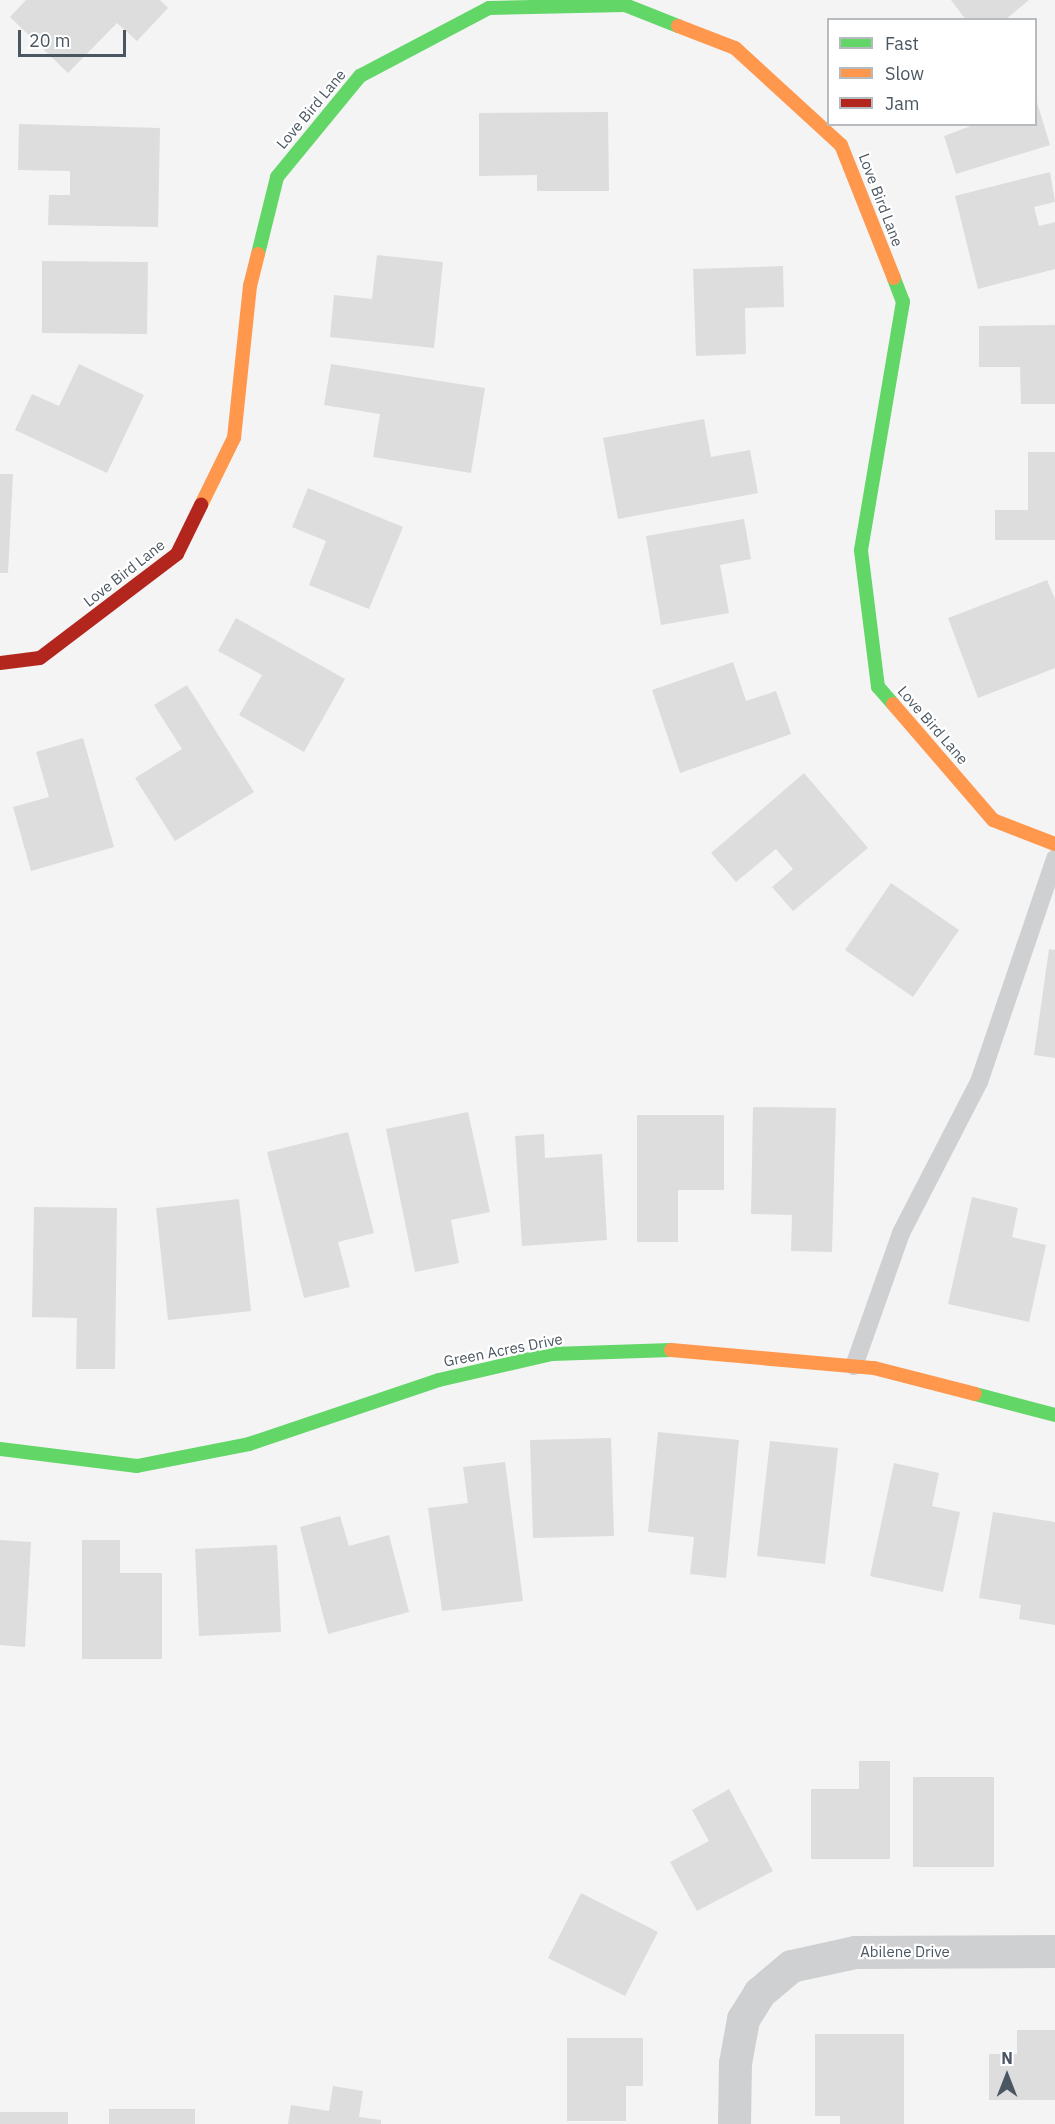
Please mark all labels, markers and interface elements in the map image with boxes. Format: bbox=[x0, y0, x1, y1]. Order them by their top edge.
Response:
scale bar bbox=[21, 18, 129, 56]
legend bbox=[827, 18, 1037, 126]
text: 20 m bbox=[29, 29, 71, 52]
text: Fast bbox=[885, 32, 919, 55]
text: Slow bbox=[885, 62, 924, 85]
street label: Love Bird Lane bbox=[273, 66, 349, 152]
text: Jam bbox=[885, 92, 920, 115]
street label: Love Bird Lane bbox=[855, 151, 907, 249]
street label: Love Bird Lane bbox=[80, 536, 168, 610]
street label: Love Bird Lane bbox=[894, 682, 972, 768]
street label: Green Acres Drive bbox=[442, 1330, 564, 1370]
street label: Abilene Drive bbox=[860, 1943, 950, 1961]
north arrow bbox=[977, 2046, 1037, 2106]
text: N bbox=[1001, 2048, 1013, 2068]

